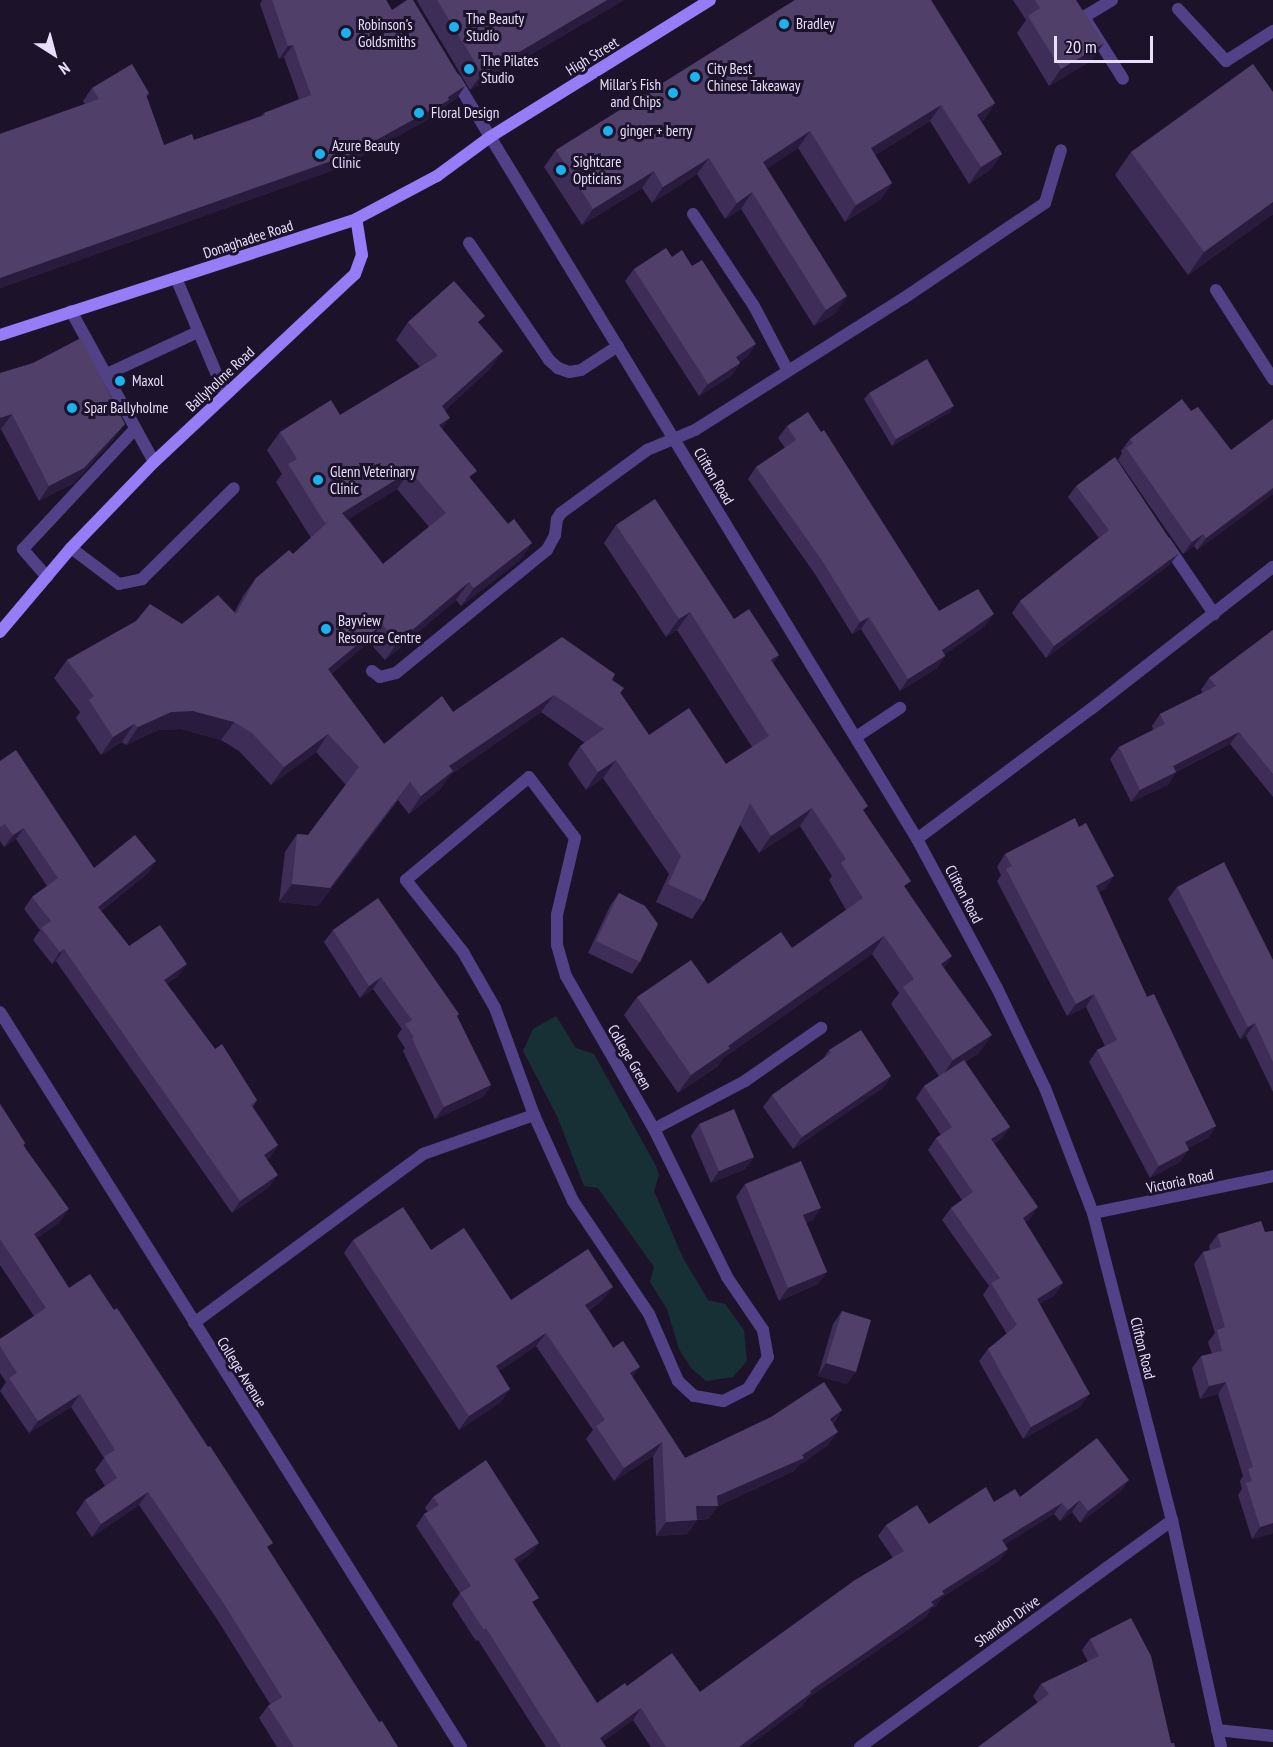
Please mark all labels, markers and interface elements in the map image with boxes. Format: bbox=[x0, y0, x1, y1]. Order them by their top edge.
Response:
place label: The Beauty Studio bbox=[466, 9, 524, 44]
place label: Robinson's Goldsmiths bbox=[358, 15, 416, 50]
place label: Bradley bbox=[796, 15, 835, 33]
marker: Bradley bbox=[777, 17, 791, 31]
marker: The Beauty Studio bbox=[447, 20, 461, 34]
north arrow bbox=[24, 24, 84, 84]
scale bar bbox=[1057, 24, 1156, 62]
marker: Robinson's Goldsmiths bbox=[339, 26, 353, 40]
street label: High Street bbox=[562, 33, 622, 79]
text: 20 m bbox=[1065, 35, 1097, 58]
place label: The Pilates Studio bbox=[481, 51, 538, 86]
text: N bbox=[55, 58, 74, 79]
place label: City Best Chinese Takeaway bbox=[707, 59, 801, 94]
marker: The Pilates Studio bbox=[462, 62, 476, 76]
marker: City Best Chinese Takeaway bbox=[688, 70, 702, 84]
place label: Millar's Fish and Chips bbox=[600, 75, 661, 110]
marker: Millar's Fish and Chips bbox=[666, 86, 680, 100]
place label: Floral Design bbox=[431, 104, 499, 122]
marker: Floral Design bbox=[412, 106, 426, 120]
place label: ginger + berry bbox=[620, 122, 692, 140]
marker: ginger + berry bbox=[601, 124, 615, 138]
place label: Azure Beauty Clinic bbox=[332, 136, 400, 171]
marker: Azure Beauty Clinic bbox=[313, 147, 327, 161]
place label: Sightcare Opticians bbox=[573, 152, 621, 187]
marker: Sightcare Opticians bbox=[554, 163, 568, 177]
street label: Donaghadee Road bbox=[201, 216, 295, 262]
street label: Ballyholme Road bbox=[182, 343, 258, 415]
place label: Maxol bbox=[132, 372, 163, 390]
marker: Maxol bbox=[113, 374, 127, 388]
place label: Spar Ballyholme bbox=[84, 399, 168, 417]
marker: Spar Ballyholme bbox=[65, 401, 79, 415]
street label: Clifton Road bbox=[690, 444, 738, 508]
place label: Glenn Veterinary Clinic bbox=[330, 462, 416, 497]
marker: Glenn Veterinary Clinic bbox=[311, 473, 325, 487]
place label: Bayview Resource Centre bbox=[338, 611, 421, 646]
marker: Bayview Resource Centre bbox=[319, 622, 333, 636]
street label: Clifton Road bbox=[941, 862, 987, 926]
street label: College Green bbox=[604, 1021, 656, 1093]
street label: Victoria Road bbox=[1145, 1165, 1215, 1197]
street label: Clifton Road bbox=[1127, 1315, 1159, 1381]
street label: College Avenue bbox=[213, 1333, 271, 1411]
street label: Shandon Drive bbox=[971, 1592, 1043, 1650]

